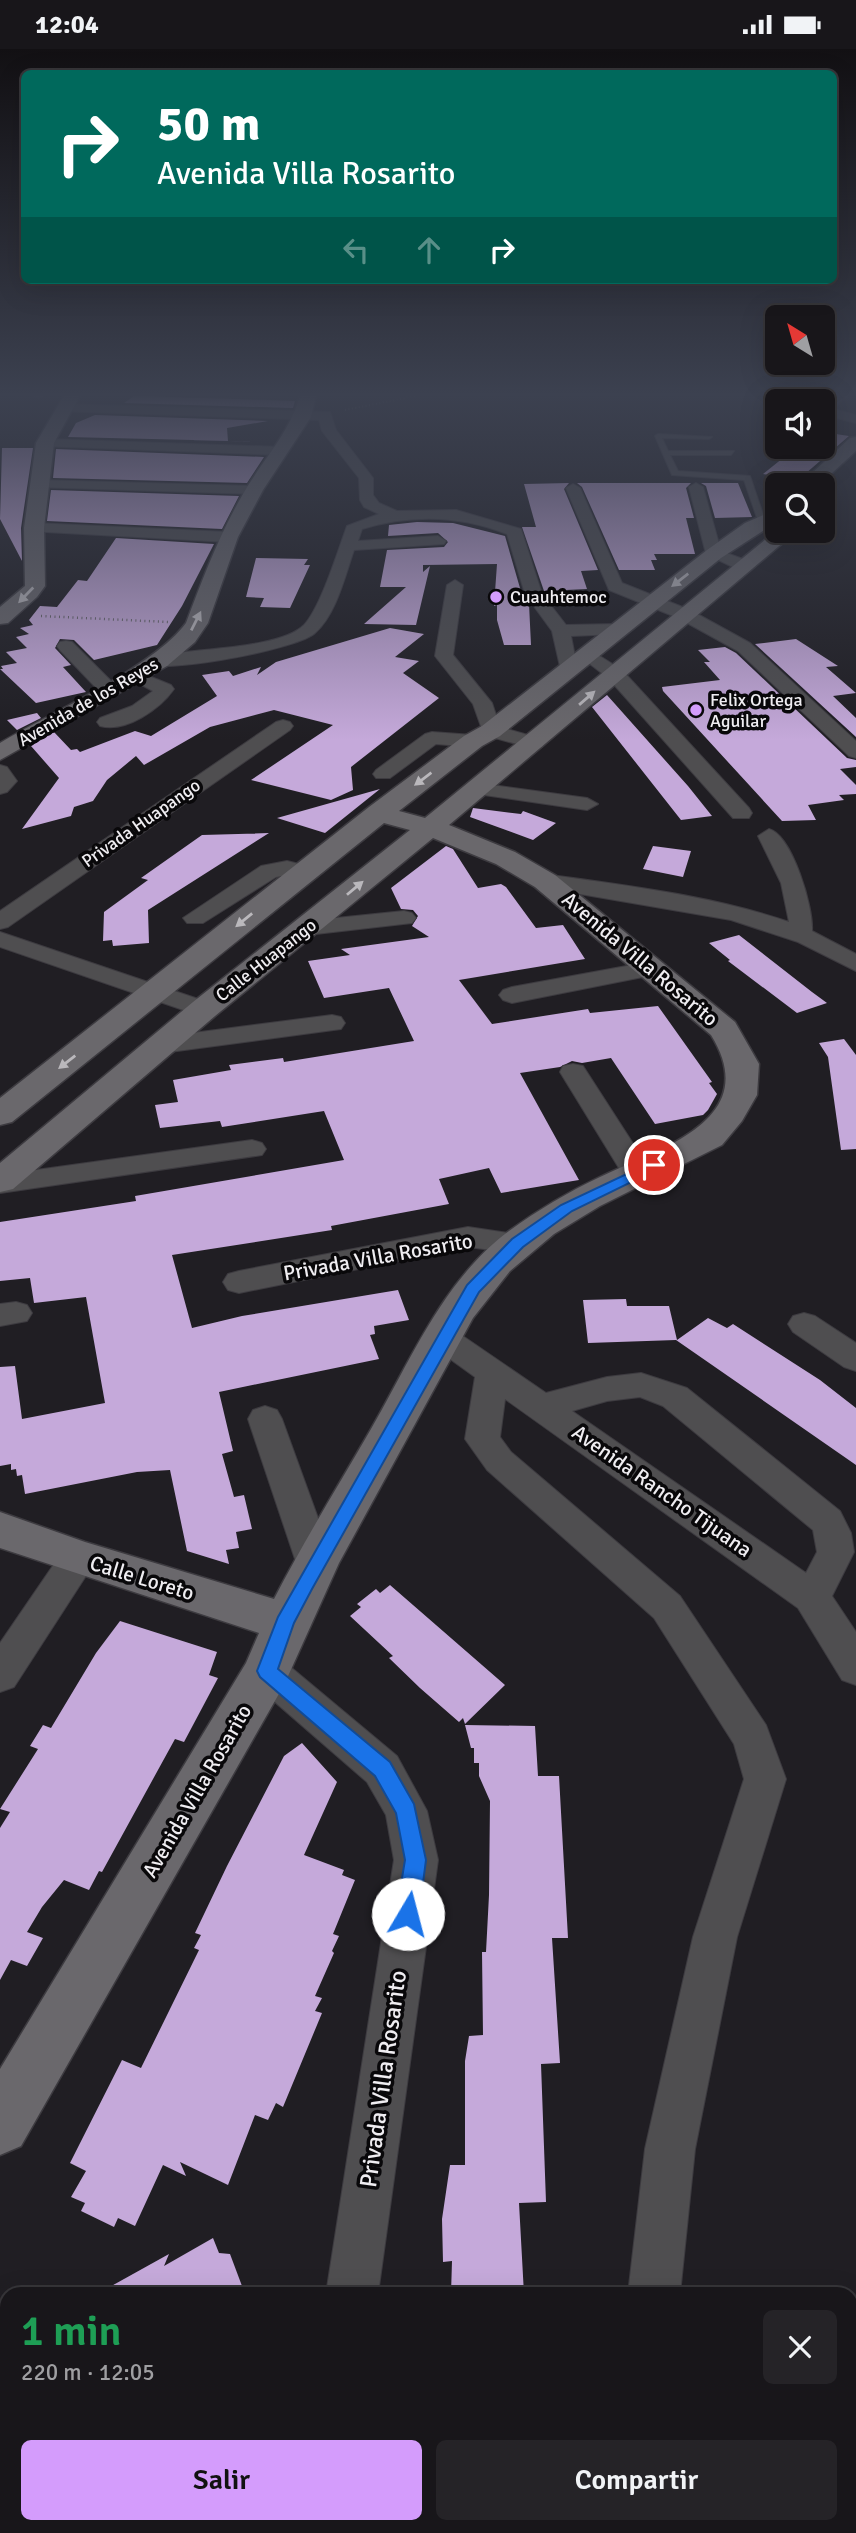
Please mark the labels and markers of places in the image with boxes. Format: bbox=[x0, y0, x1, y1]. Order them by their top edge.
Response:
place label: Cuauhtemoc bbox=[510, 586, 607, 608]
marker: Cuauhtemoc bbox=[488, 589, 504, 605]
place label: Felix Ortega Aguilar bbox=[710, 689, 803, 732]
marker: Felix Ortega Aguilar bbox=[688, 702, 704, 718]
pin bbox=[624, 1135, 684, 1195]

